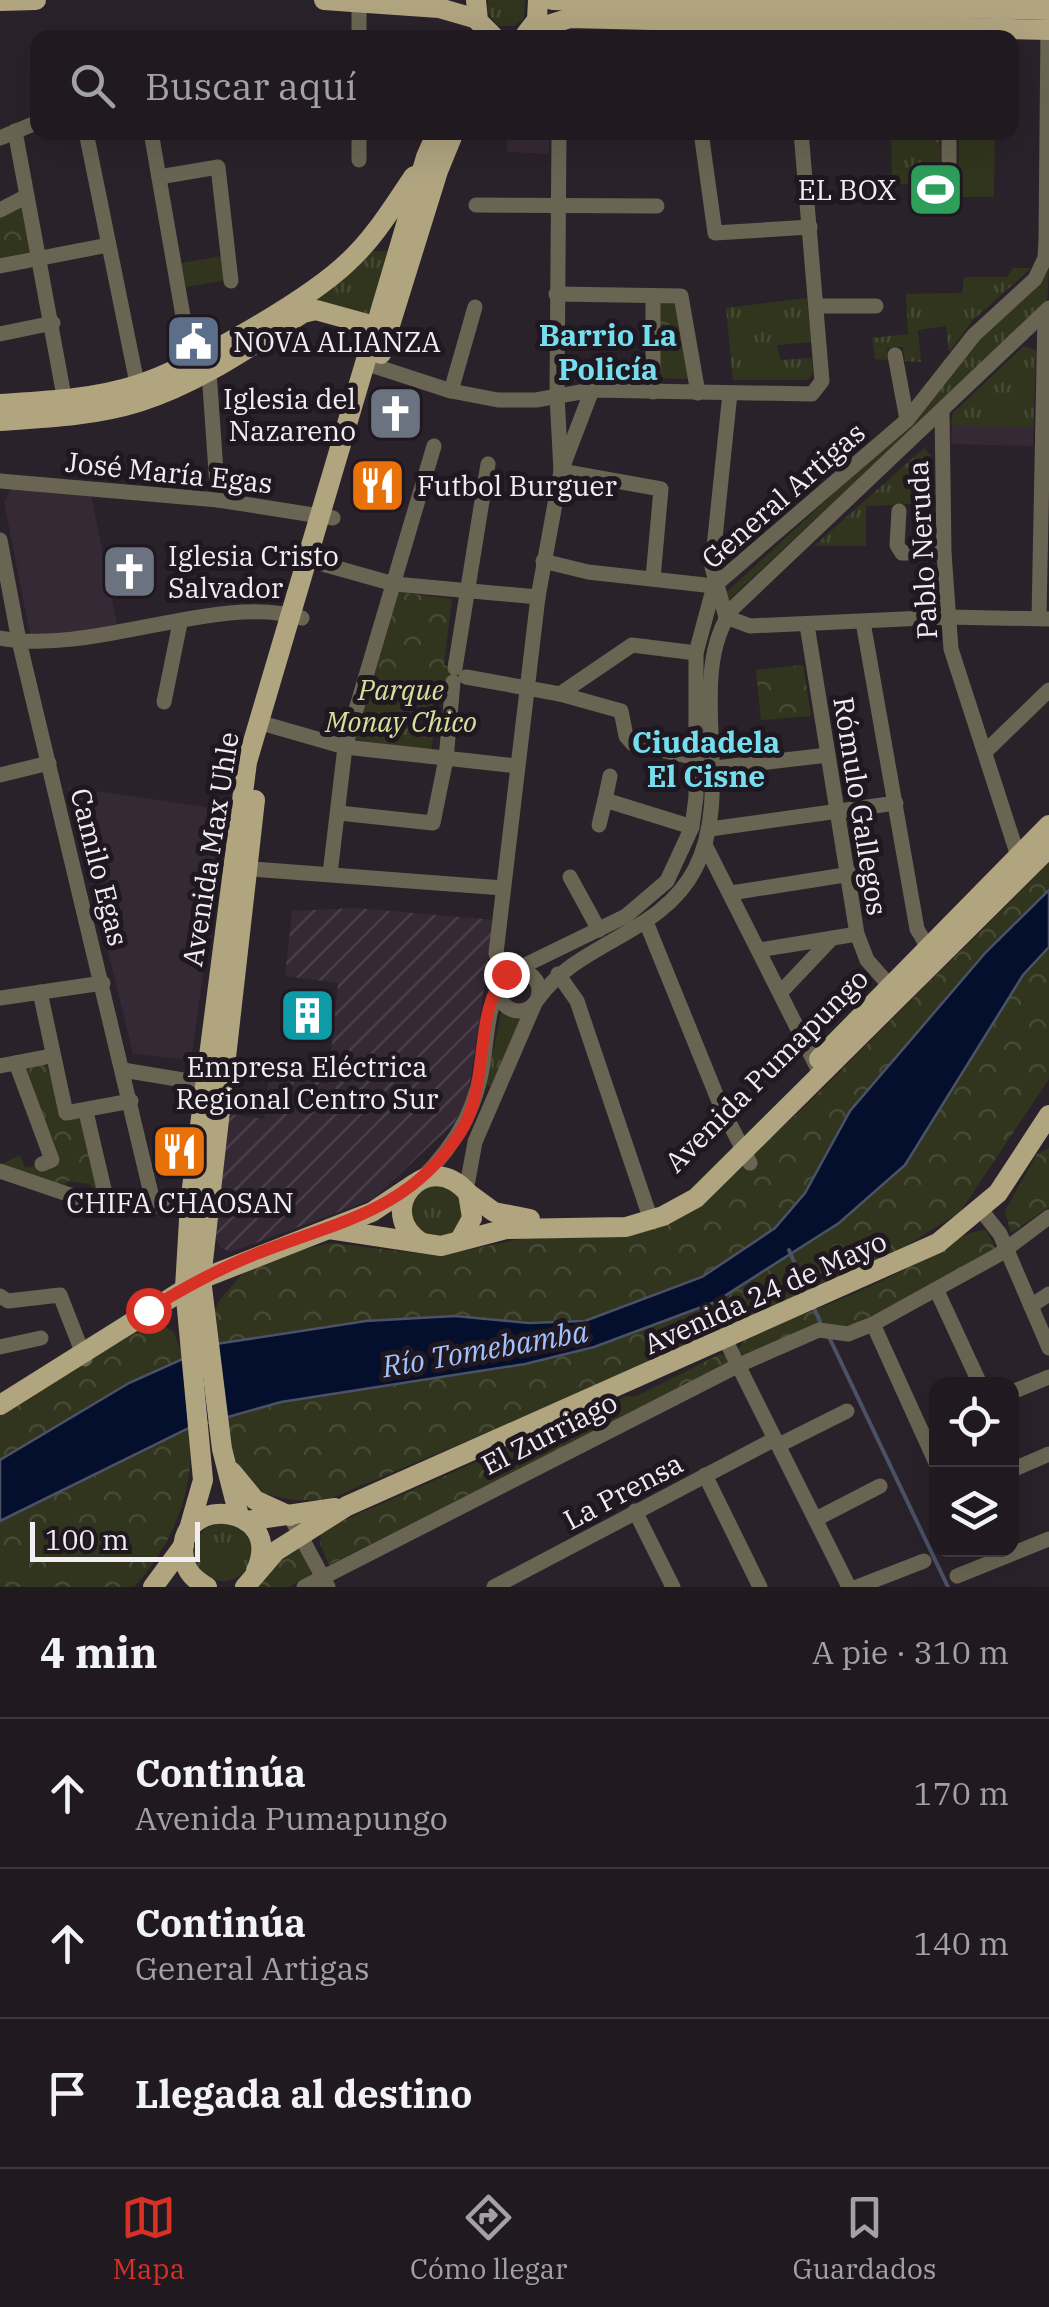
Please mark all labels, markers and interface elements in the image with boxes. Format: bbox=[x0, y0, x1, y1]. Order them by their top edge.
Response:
search box bbox=[30, 30, 1019, 140]
icon: search bbox=[65, 58, 120, 113]
text: Buscar aquí bbox=[145, 61, 357, 110]
sports icon: EL BOX bbox=[905, 159, 965, 219]
place label: EL BOX bbox=[798, 171, 896, 208]
public building icon: NOVA ALIANZA bbox=[164, 311, 224, 371]
district label: Barrio La Policía bbox=[539, 315, 677, 388]
place label: NOVA ALIANZA bbox=[233, 323, 441, 360]
place label: Iglesia del Nazareno bbox=[223, 380, 356, 449]
church icon: Iglesia del Nazareno bbox=[365, 384, 425, 444]
street label: General Artigas bbox=[693, 414, 873, 576]
street label: José María Egas bbox=[64, 443, 274, 501]
restaurant icon: Futbol Burguer bbox=[348, 455, 408, 515]
street label: Pablo Neruda bbox=[899, 460, 945, 640]
place label: Futbol Burguer bbox=[417, 467, 618, 504]
place label: Iglesia Cristo Salvador bbox=[168, 537, 339, 606]
church icon: Iglesia Cristo Salvador bbox=[99, 541, 159, 601]
park label: Parque Monay Chico bbox=[324, 671, 477, 740]
street label: Rómulo Gallegos bbox=[825, 694, 897, 918]
district label: Ciudadela El Cisne bbox=[632, 722, 780, 795]
street label: Avenida Max Uhle bbox=[173, 729, 247, 969]
street label: Camilo Egas bbox=[63, 784, 137, 950]
route end bbox=[484, 952, 530, 998]
street label: Avenida Pumapungo bbox=[656, 960, 876, 1180]
building icon: Empresa Eléctrica Regional Centro Sur bbox=[277, 985, 337, 1045]
place label: Empresa Eléctrica Regional Centro Sur bbox=[176, 1048, 439, 1117]
restaurant icon: CHIFA CHAOSAN bbox=[150, 1121, 210, 1181]
place label: CHIFA CHAOSAN bbox=[66, 1184, 294, 1221]
street label: Avenida 24 de Mayo bbox=[638, 1222, 892, 1362]
route start bbox=[126, 1288, 172, 1334]
water label: Río Tomebamba bbox=[378, 1311, 592, 1385]
map controls bbox=[929, 1377, 1019, 1557]
button: locate bbox=[929, 1377, 1019, 1467]
street label: El Zurriago bbox=[475, 1383, 623, 1483]
street label: La Prensa bbox=[557, 1444, 689, 1538]
button: layers bbox=[929, 1467, 1019, 1557]
scale bar bbox=[30, 1517, 200, 1562]
text: 100 m bbox=[45, 1521, 129, 1558]
text: 4 min bbox=[40, 1625, 158, 1680]
text: A pie · 310 m bbox=[812, 1631, 1009, 1673]
text: Continúa bbox=[135, 1748, 306, 1797]
icon: ahead bbox=[40, 1766, 95, 1821]
text: 170 m bbox=[913, 1772, 1009, 1814]
text: Avenida Pumapungo bbox=[135, 1797, 448, 1839]
text: Continúa bbox=[135, 1898, 306, 1947]
icon: ahead bbox=[40, 1916, 95, 1971]
text: 140 m bbox=[913, 1922, 1009, 1964]
text: General Artigas bbox=[135, 1947, 370, 1989]
icon: arrive bbox=[40, 2066, 95, 2121]
text: Llegada al destino bbox=[135, 2069, 472, 2118]
tab: Mapa bbox=[113, 2190, 185, 2287]
tab: Cómo llegar bbox=[410, 2190, 567, 2287]
tab: Guardados bbox=[792, 2190, 936, 2287]

